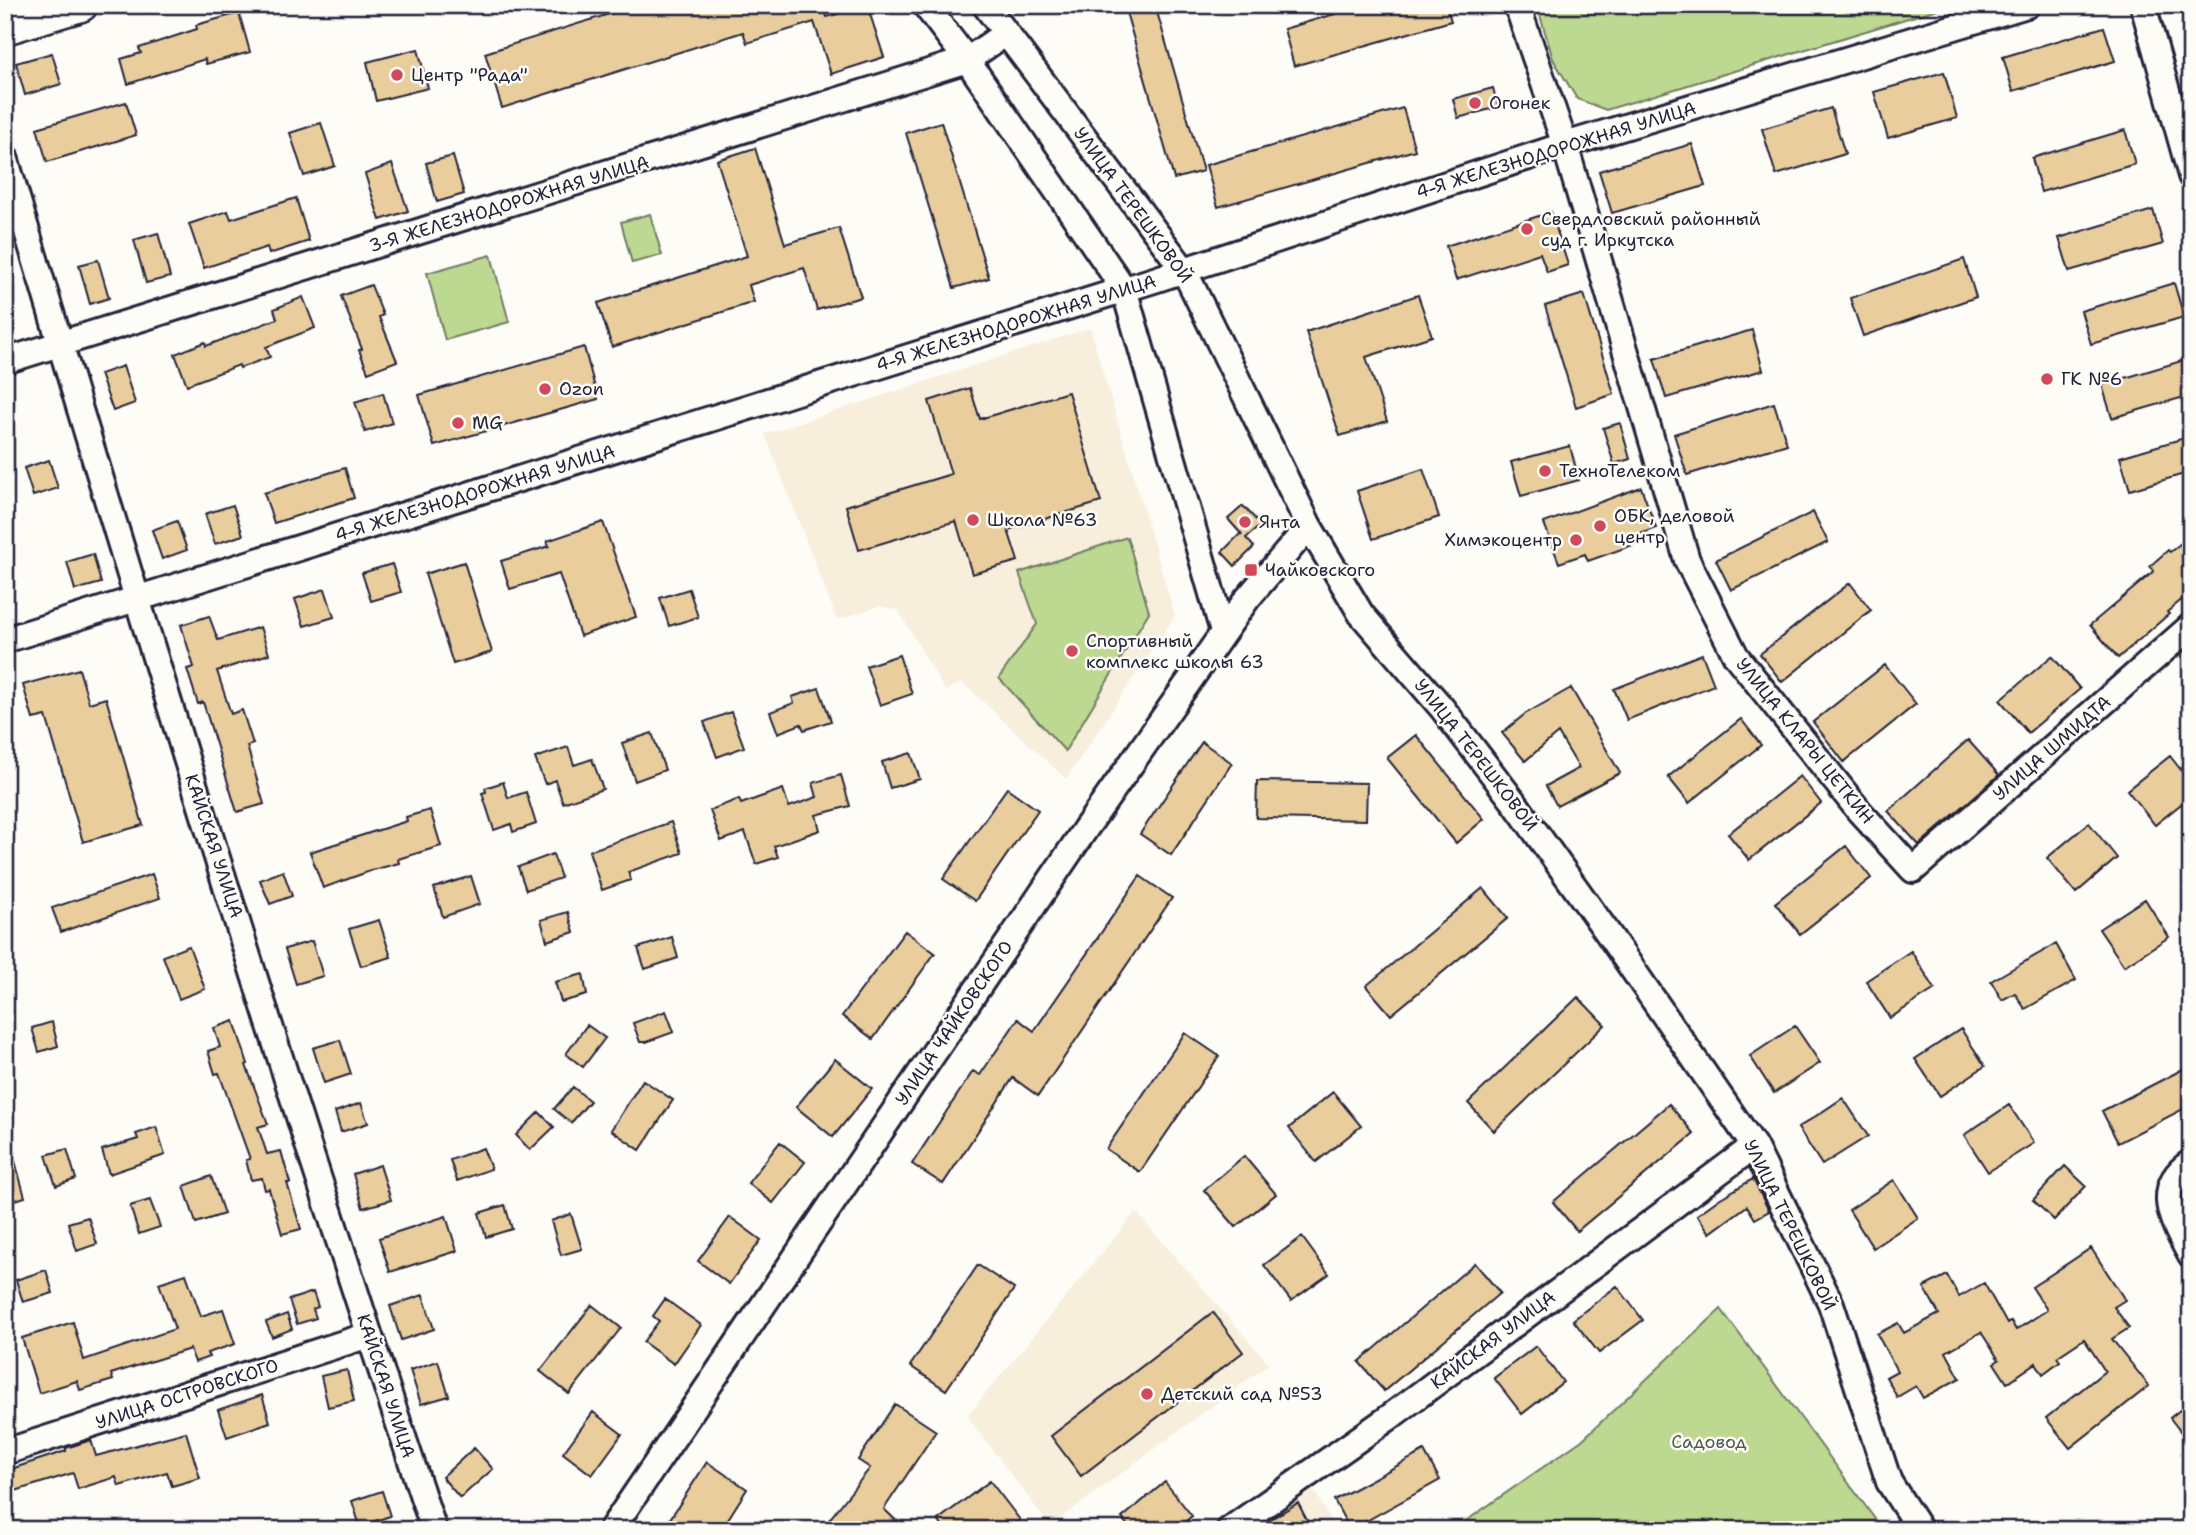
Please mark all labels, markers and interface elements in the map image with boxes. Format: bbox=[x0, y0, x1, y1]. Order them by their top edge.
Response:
place label: Центр "Рада" bbox=[411, 63, 528, 87]
marker: Центр "Рада" bbox=[389, 67, 405, 83]
place label: Огонек bbox=[1489, 91, 1551, 115]
marker: Огонек bbox=[1467, 95, 1483, 111]
street label: 4-Я ЖЕЛЕЗНОДОРОЖНАЯ УЛИЦА bbox=[1413, 96, 1699, 204]
street label: УЛИЦА ТЕРЕШКОВОЙ bbox=[1068, 122, 1198, 288]
street label: 3-Я ЖЕЛЕЗНОДОРОЖНАЯ УЛИЦА bbox=[366, 150, 652, 258]
place label: Свердловский районный суд г. Иркутска bbox=[1541, 207, 1761, 252]
marker: Свердловский районный суд г. Иркутска bbox=[1519, 221, 1535, 237]
street label: 4-Я ЖЕЛЕЗНОДОРОЖНАЯ УЛИЦА bbox=[873, 269, 1159, 377]
place label: ГК №6 bbox=[2061, 367, 2122, 391]
marker: ГК №6 bbox=[2039, 371, 2055, 387]
place label: Ozon bbox=[559, 377, 604, 401]
marker: Ozon bbox=[537, 381, 553, 397]
place label: MG bbox=[472, 411, 503, 435]
marker: MG bbox=[450, 415, 466, 431]
street label: 4-Я ЖЕЛЕЗНОДОРОЖНАЯ УЛИЦА bbox=[332, 439, 618, 547]
place label: ТехноТелеком bbox=[1559, 459, 1680, 483]
marker: ТехноТелеком bbox=[1537, 463, 1553, 479]
place label: ОБК, деловой центр bbox=[1614, 504, 1735, 549]
place label: Школа №63 bbox=[987, 508, 1097, 532]
place label: Янта bbox=[1259, 510, 1300, 534]
marker: Школа №63 bbox=[965, 512, 981, 528]
marker: Янта bbox=[1237, 514, 1253, 530]
marker: ОБК, деловой центр bbox=[1592, 518, 1608, 534]
place label: Химэкоцентр bbox=[1444, 528, 1562, 552]
marker: Химэкоцентр bbox=[1568, 532, 1584, 548]
place label: Чайковского bbox=[1265, 558, 1375, 582]
marker: Чайковского bbox=[1243, 562, 1259, 578]
place label: Спортивный комплекс школы 63 bbox=[1086, 629, 1264, 674]
marker: Спортивный комплекс школы 63 bbox=[1064, 643, 1080, 659]
street label: УЛИЦА КЛАРЫ ЦЕТКИН bbox=[1731, 653, 1879, 829]
street label: УЛИЦА ТЕРЕШКОВОЙ bbox=[1409, 674, 1543, 836]
street label: УЛИЦА ШМИДТА bbox=[1988, 690, 2116, 806]
street label: КАЙСКАЯ УЛИЦА bbox=[179, 771, 249, 921]
street label: УЛИЦА ЧАЙКОВСКОГО bbox=[890, 936, 1018, 1110]
street label: УЛИЦА ТЕРЕШКОВОЙ bbox=[1738, 1136, 1842, 1314]
street label: КАЙСКАЯ УЛИЦА bbox=[1426, 1285, 1560, 1395]
street label: КАЙСКАЯ УЛИЦА bbox=[351, 1311, 421, 1461]
street label: УЛИЦА ОСТРОВСКОГО bbox=[93, 1353, 281, 1435]
place label: Детский сад №53 bbox=[1161, 1382, 1323, 1406]
marker: Детский сад №53 bbox=[1139, 1386, 1155, 1402]
park label: Садовод bbox=[1671, 1430, 1747, 1454]

